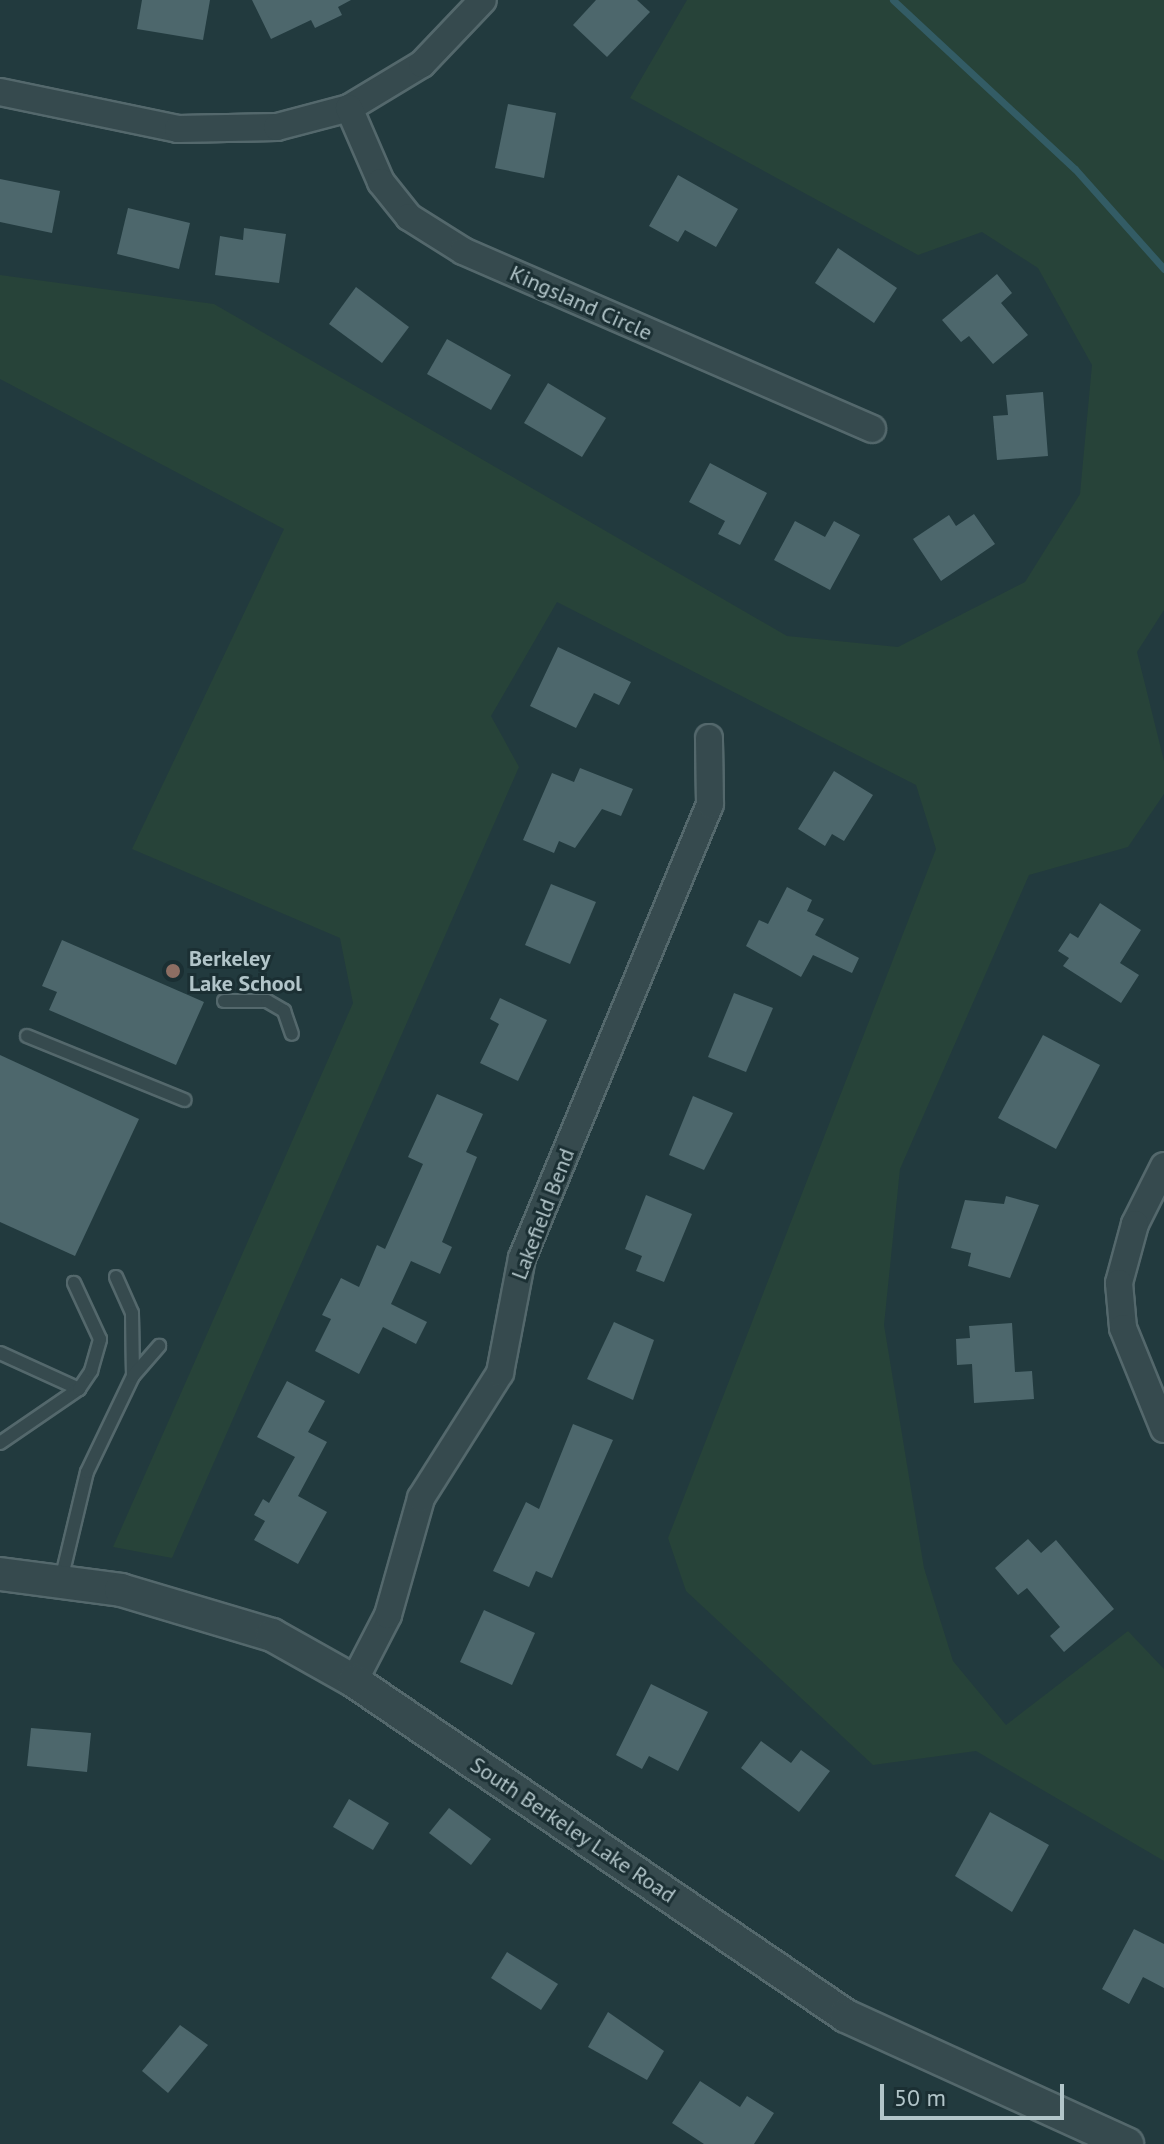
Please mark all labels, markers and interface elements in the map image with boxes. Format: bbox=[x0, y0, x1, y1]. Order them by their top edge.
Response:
street label: Kingsland Circle bbox=[506, 260, 656, 346]
place label: Berkeley Lake School bbox=[189, 945, 302, 996]
marker: Berkeley Lake School bbox=[164, 962, 182, 980]
street label: Lakefield Bend bbox=[506, 1145, 580, 1283]
street label: South Berkeley Lake Road bbox=[465, 1751, 681, 1909]
scale bar bbox=[884, 2068, 1068, 2118]
text: 50 m bbox=[894, 2082, 946, 2113]

